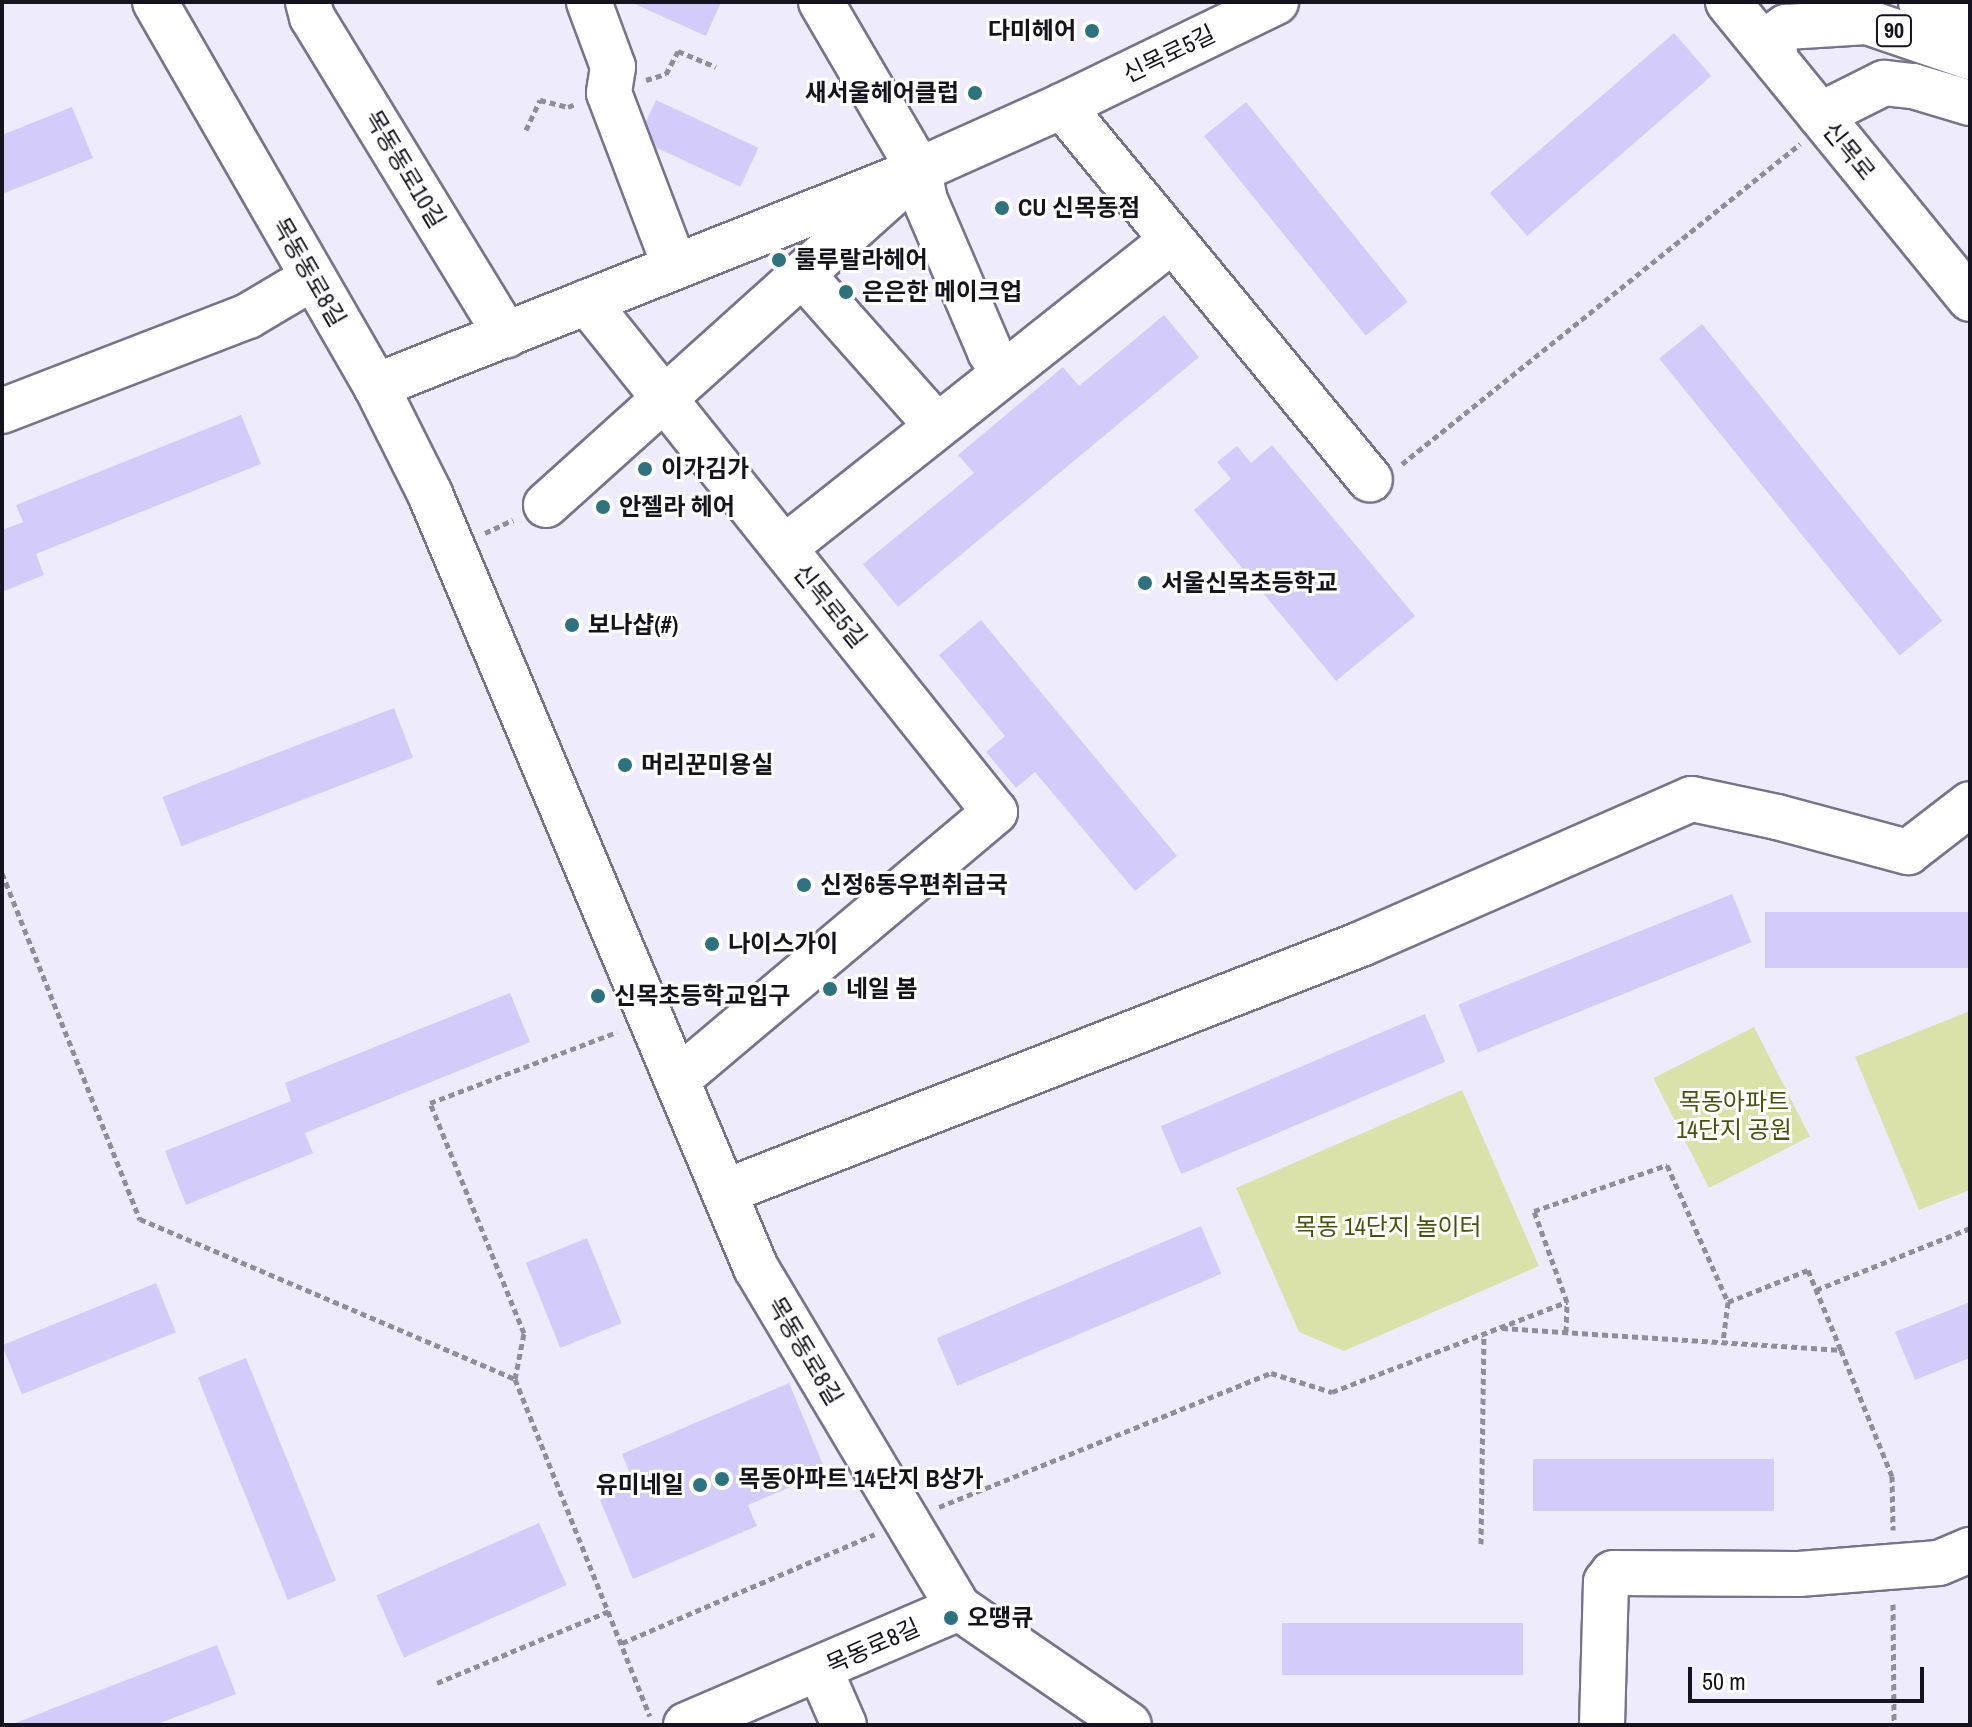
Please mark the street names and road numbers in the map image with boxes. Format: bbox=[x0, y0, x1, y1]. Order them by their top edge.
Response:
road number: 90 bbox=[1874, 13, 1914, 49]
street label: 신목로5길 bbox=[1118, 19, 1220, 89]
street label: 목동동로10길 bbox=[359, 105, 451, 233]
street label: 신목로 bbox=[1817, 116, 1881, 186]
street label: 목동동로8길 bbox=[266, 212, 352, 332]
street label: 신목로5길 bbox=[788, 558, 872, 654]
street label: 목동동로8길 bbox=[761, 1292, 849, 1410]
street label: 목동로8길 bbox=[822, 1613, 924, 1679]

